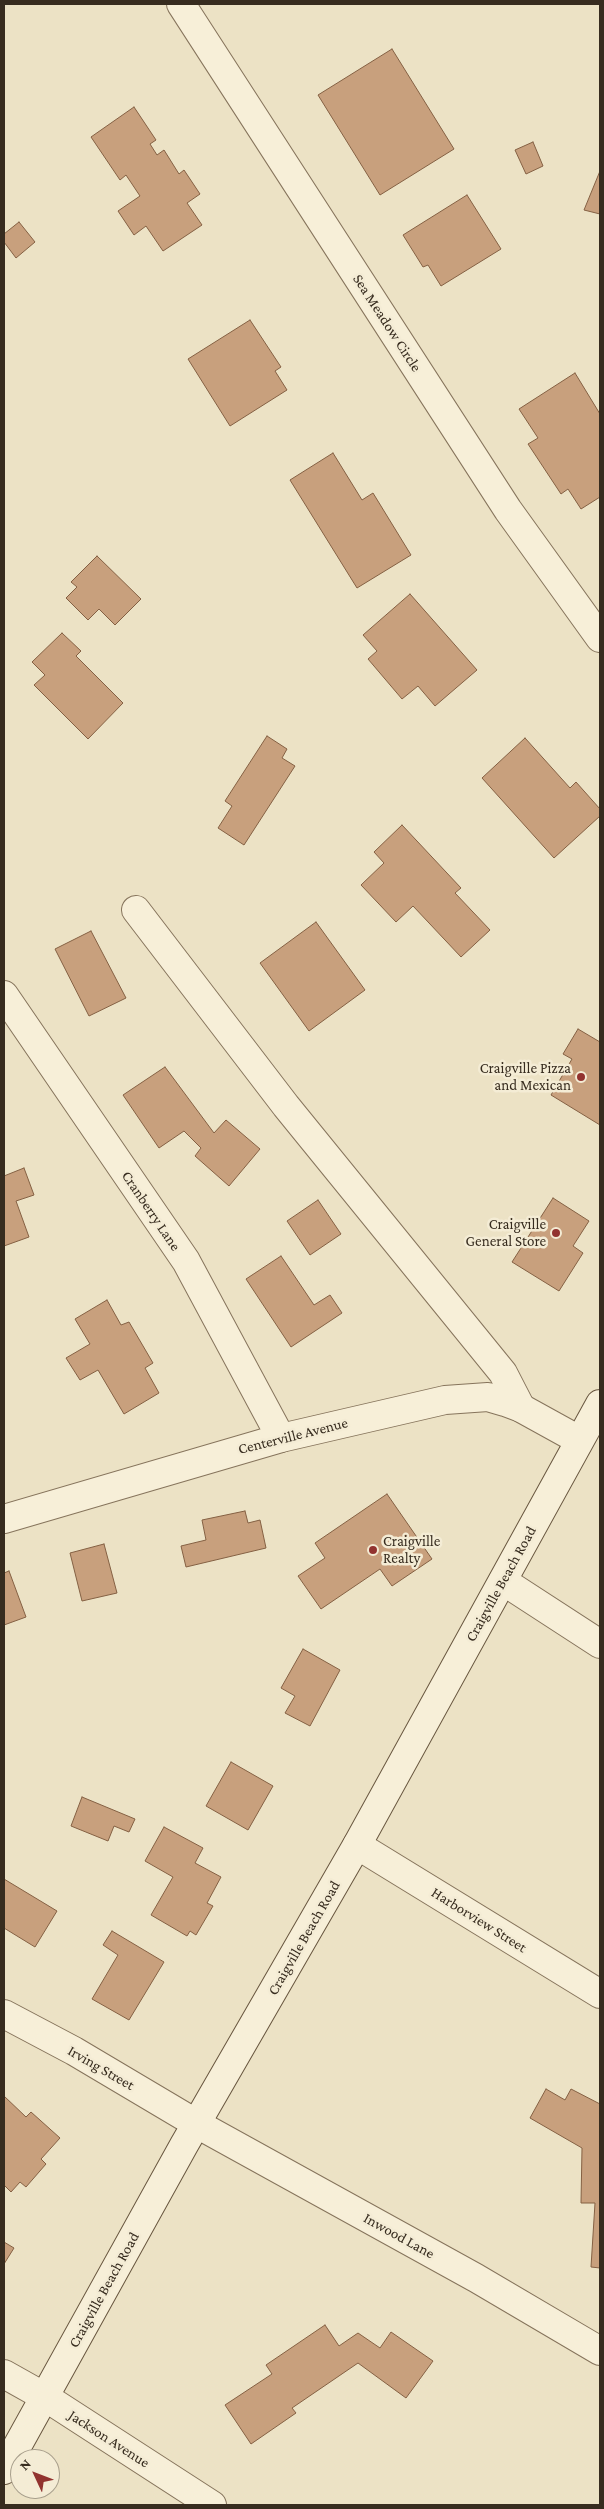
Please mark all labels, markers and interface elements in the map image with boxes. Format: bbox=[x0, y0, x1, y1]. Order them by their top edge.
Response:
street label: Sea Meadow Circle bbox=[349, 271, 425, 375]
place label: Craigville Pizza and Mexican bbox=[480, 1059, 571, 1094]
marker: Craigville Pizza and Mexican bbox=[575, 1071, 587, 1083]
street label: Cranberry Lane bbox=[118, 1168, 184, 1254]
place label: Craigville General Store bbox=[466, 1215, 546, 1250]
marker: Craigville General Store bbox=[550, 1227, 562, 1239]
street label: Centerville Avenue bbox=[236, 1414, 350, 1458]
street label: Craigville Beach Road bbox=[462, 1523, 540, 1645]
place label: Craigville Realty bbox=[383, 1532, 440, 1567]
marker: Craigville Realty bbox=[367, 1544, 379, 1556]
street label: Craigville Beach Road bbox=[264, 1877, 344, 1999]
street label: Harborview Street bbox=[428, 1883, 530, 1957]
street label: Irving Street bbox=[64, 2042, 138, 2094]
street label: Inwood Lane bbox=[360, 2209, 438, 2263]
street label: Craigville Beach Road bbox=[65, 2229, 143, 2351]
street label: Jackson Avenue bbox=[65, 2406, 153, 2472]
north arrow bbox=[10, 2449, 60, 2499]
text: N bbox=[16, 2456, 34, 2473]

